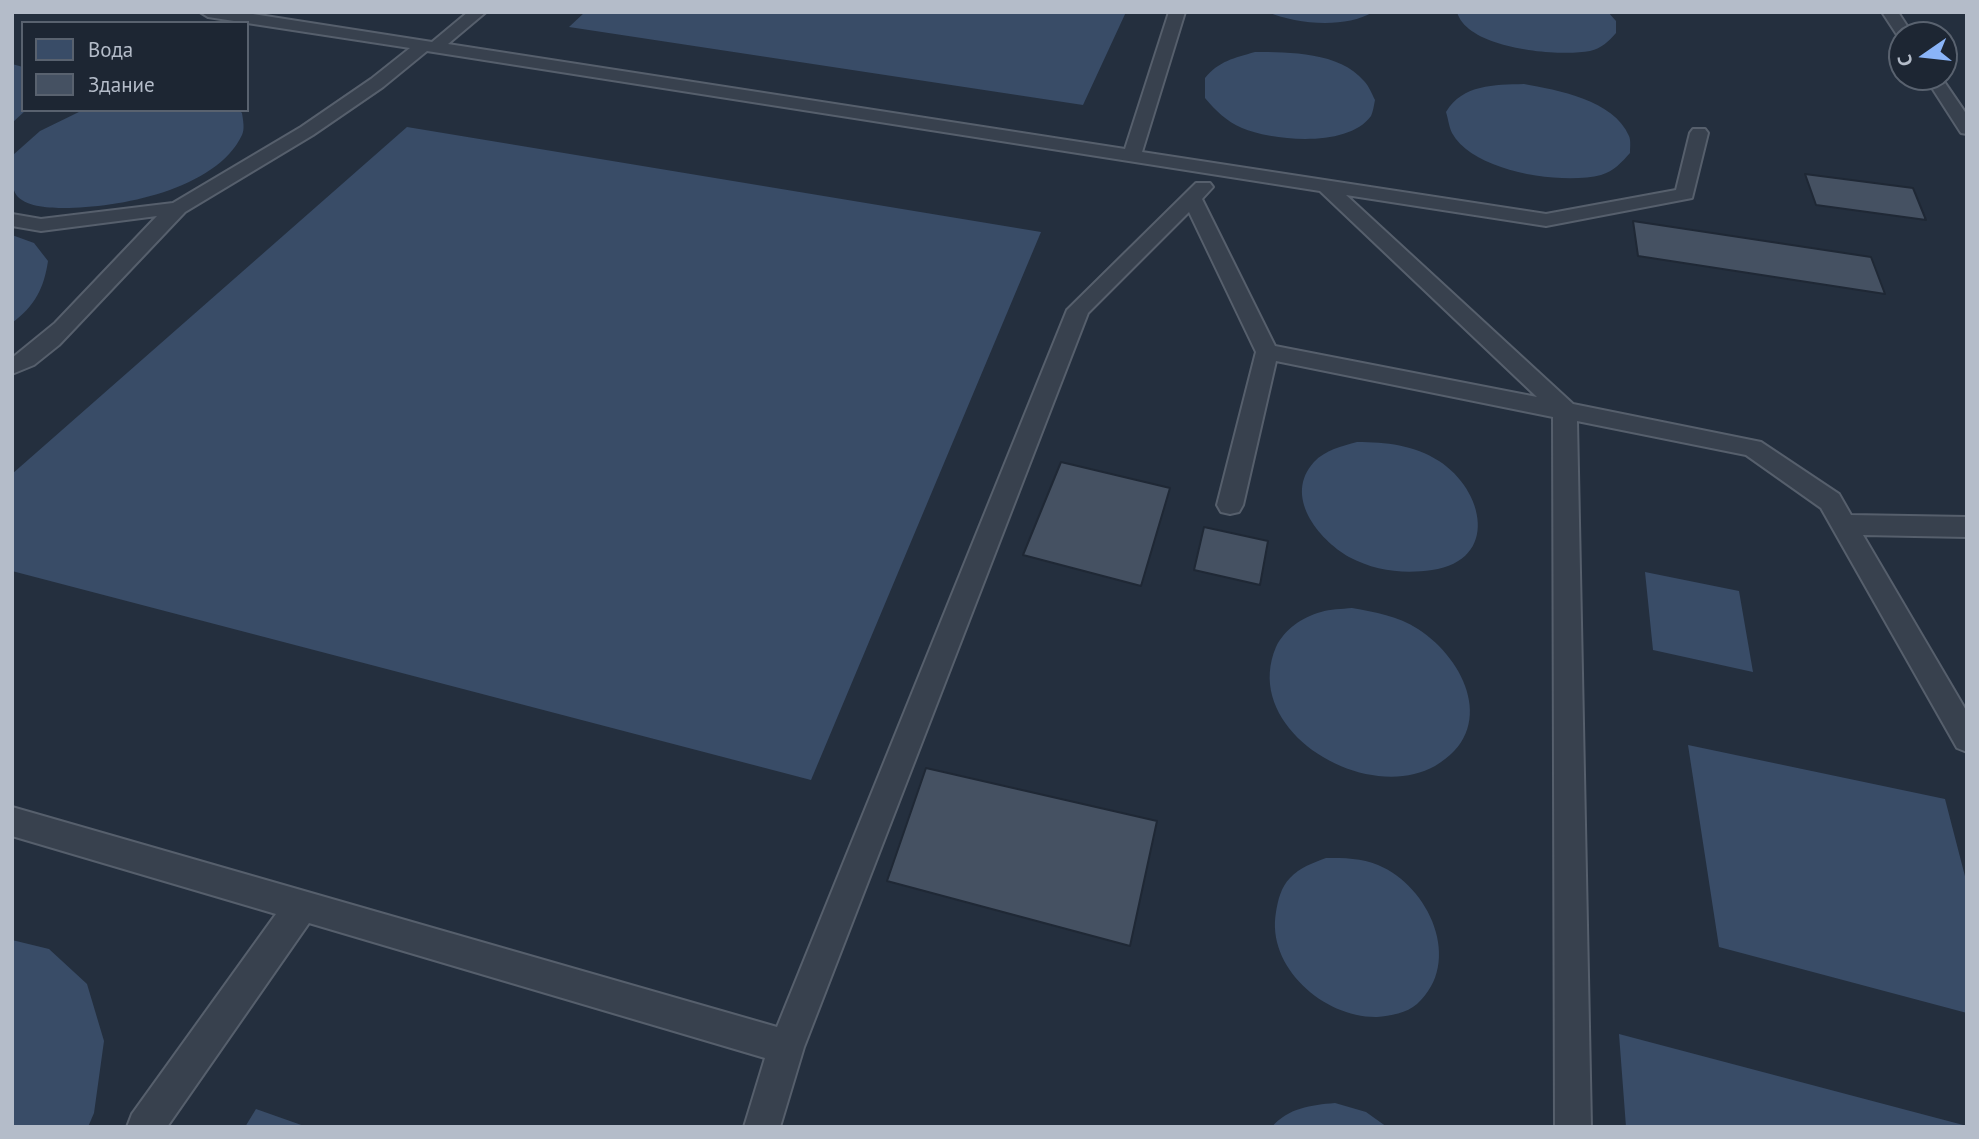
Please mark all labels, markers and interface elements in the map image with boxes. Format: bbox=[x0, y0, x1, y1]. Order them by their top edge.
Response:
legend bbox=[21, 21, 248, 112]
north arrow bbox=[1888, 21, 1958, 91]
text: Вода bbox=[88, 36, 133, 63]
text: С bbox=[1892, 53, 1917, 69]
text: Здание bbox=[88, 71, 155, 98]

